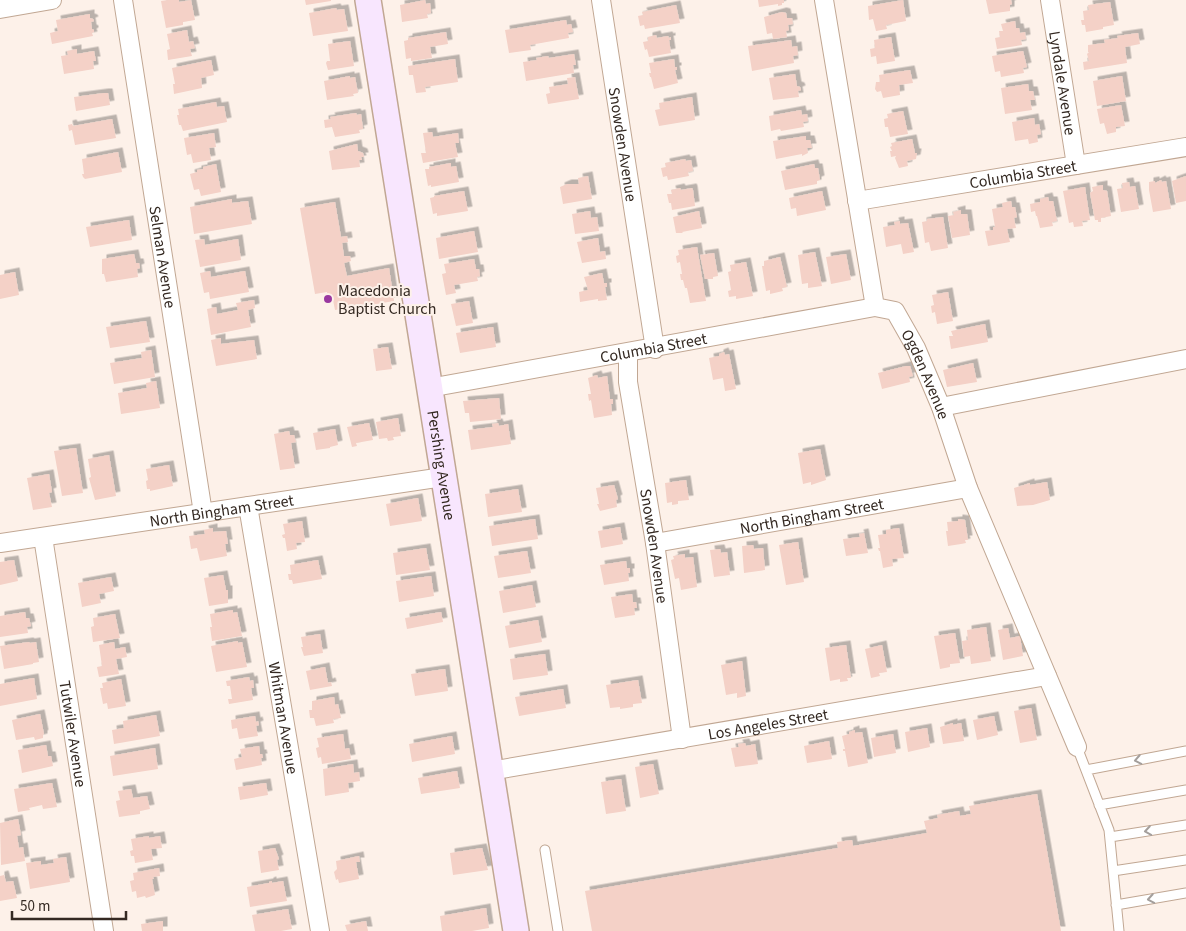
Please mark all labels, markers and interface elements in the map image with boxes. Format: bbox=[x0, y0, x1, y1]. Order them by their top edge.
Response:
street label: Lyndale Avenue bbox=[1043, 30, 1081, 137]
street label: Snowden Avenue bbox=[603, 86, 642, 203]
street label: Columbia Street bbox=[968, 155, 1079, 194]
street label: Selman Avenue bbox=[143, 204, 181, 310]
place label: Macedonia Baptist Church bbox=[338, 280, 436, 320]
marker: Macedonia Baptist Church bbox=[322, 293, 334, 305]
street label: Ogden Avenue bbox=[895, 325, 954, 422]
street label: Columbia Street bbox=[598, 328, 709, 369]
street label: Pershing Avenue bbox=[421, 409, 461, 522]
street label: Snowden Avenue bbox=[634, 487, 673, 605]
street label: North Bingham Street bbox=[148, 489, 296, 533]
street label: North Bingham Street bbox=[738, 493, 886, 540]
street label: Whitman Avenue bbox=[263, 660, 303, 776]
street label: Tutwiler Avenue bbox=[53, 679, 92, 789]
street label: Los Angeles Street bbox=[706, 703, 830, 746]
one-way arrow bbox=[1134, 754, 1143, 765]
one-way arrow bbox=[1143, 826, 1152, 836]
scale bar bbox=[12, 888, 126, 920]
one-way arrow bbox=[1147, 894, 1155, 904]
text: 50 m bbox=[20, 896, 50, 917]

